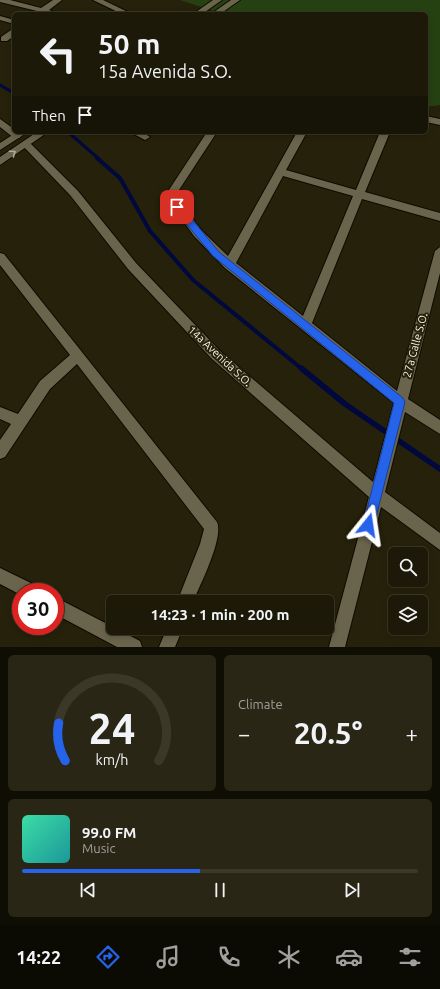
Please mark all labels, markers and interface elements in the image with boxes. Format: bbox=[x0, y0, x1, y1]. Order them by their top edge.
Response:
icon: left bbox=[32, 28, 84, 80]
text: 50 m bbox=[98, 28, 160, 59]
text: 15a Avenida S.O. bbox=[98, 61, 232, 81]
icon: arrive bbox=[74, 104, 96, 126]
text: Then bbox=[32, 107, 66, 124]
one-way arrow bbox=[9, 150, 16, 158]
pin bbox=[160, 190, 194, 224]
icon: arrive bbox=[166, 196, 188, 218]
street label: 27a Calle S.O. bbox=[401, 311, 429, 379]
street label: 14a Avenida S.O. bbox=[186, 324, 254, 388]
position arrow bbox=[347, 504, 389, 546]
map controls bbox=[388, 547, 428, 635]
button: search bbox=[388, 547, 428, 587]
speed limit sign: 30 bbox=[12, 583, 64, 635]
button: layers bbox=[388, 595, 428, 635]
text: 14:23 · 1 min · 200 m bbox=[151, 606, 289, 623]
text: Climate bbox=[238, 697, 283, 711]
text: 24 bbox=[89, 705, 135, 752]
text: 20.5° bbox=[294, 716, 362, 750]
text: − bbox=[238, 721, 250, 746]
text: + bbox=[406, 721, 418, 746]
text: km/h bbox=[96, 752, 128, 768]
text: 99.0 FM bbox=[82, 824, 136, 841]
text: Music bbox=[82, 841, 116, 855]
icon: previous bbox=[77, 879, 99, 901]
icon: pause bbox=[209, 879, 231, 901]
icon: next bbox=[341, 879, 363, 901]
icon: directions bbox=[94, 943, 122, 971]
icon: music bbox=[154, 943, 182, 971]
icon: phone bbox=[215, 943, 243, 971]
icon: climate bbox=[275, 943, 303, 971]
icon: car bbox=[335, 943, 363, 971]
icon: filters bbox=[396, 943, 424, 971]
text: 14:22 bbox=[16, 947, 61, 967]

